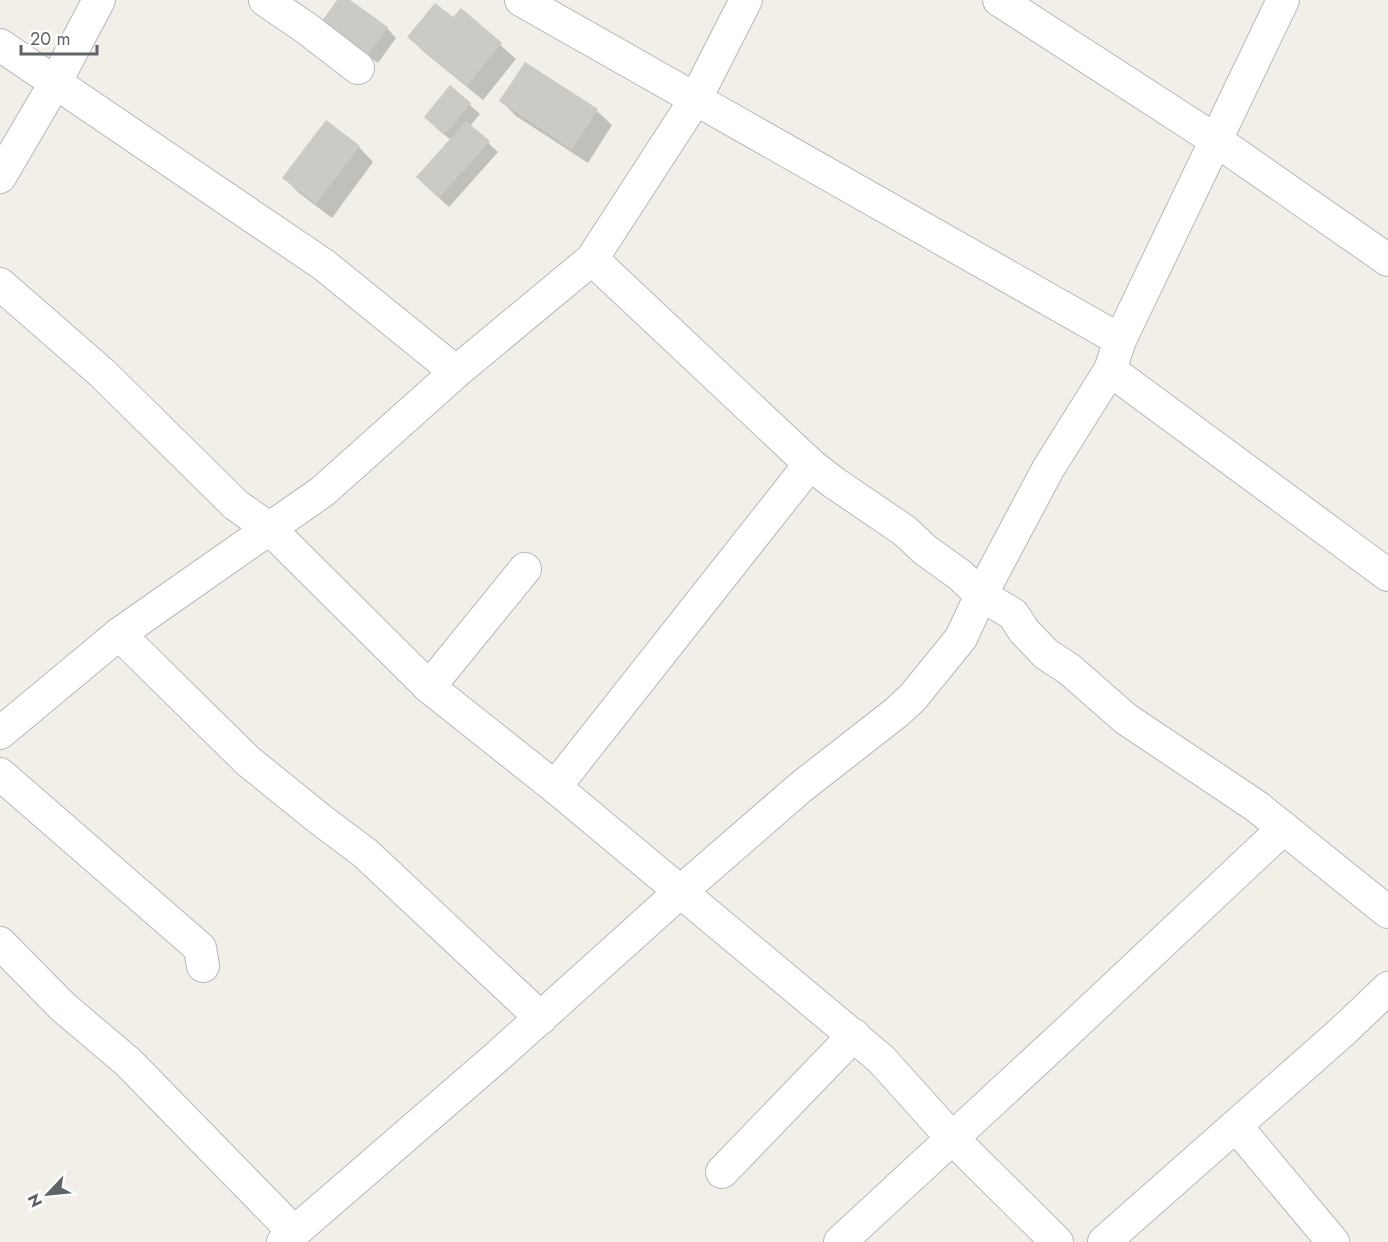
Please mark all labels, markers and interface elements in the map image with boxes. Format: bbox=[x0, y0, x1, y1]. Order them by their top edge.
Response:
scale bar bbox=[21, 18, 98, 56]
text: 20 m bbox=[30, 26, 70, 52]
north arrow bbox=[18, 1164, 78, 1224]
text: N bbox=[22, 1190, 48, 1211]

